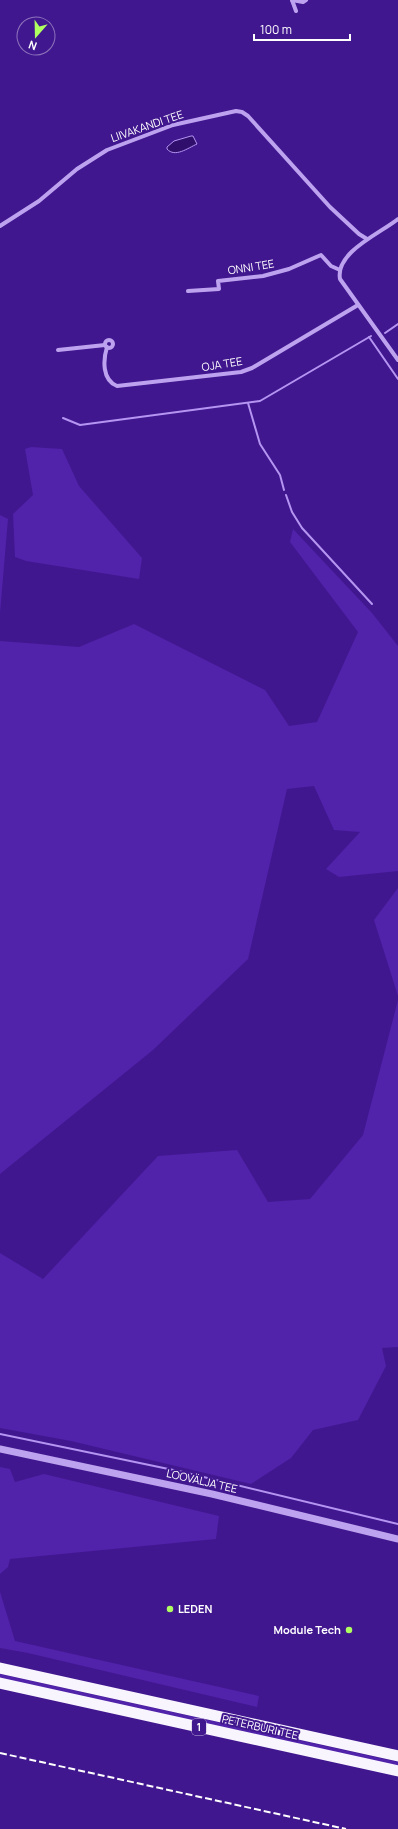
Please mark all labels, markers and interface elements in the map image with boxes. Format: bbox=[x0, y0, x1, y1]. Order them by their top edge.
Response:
north arrow bbox=[16, 16, 56, 56]
scale bar bbox=[254, 16, 350, 42]
text: 100 m bbox=[260, 21, 292, 38]
text: N bbox=[26, 37, 39, 54]
street label: LIIVAKANDI TEE bbox=[109, 106, 185, 145]
street label: ONNI TEE bbox=[227, 255, 275, 278]
street label: OJA TEE bbox=[200, 353, 243, 374]
street label: LOOVÄLJA TEE bbox=[165, 1465, 239, 1496]
place label: LEDEN bbox=[178, 1601, 212, 1616]
marker: LEDEN bbox=[165, 1604, 175, 1614]
place label: Module Tech bbox=[274, 1622, 341, 1637]
marker: Module Tech bbox=[344, 1625, 354, 1635]
street label: PETERBURI TEE bbox=[220, 1710, 300, 1743]
road number: 1 bbox=[192, 1719, 206, 1735]

